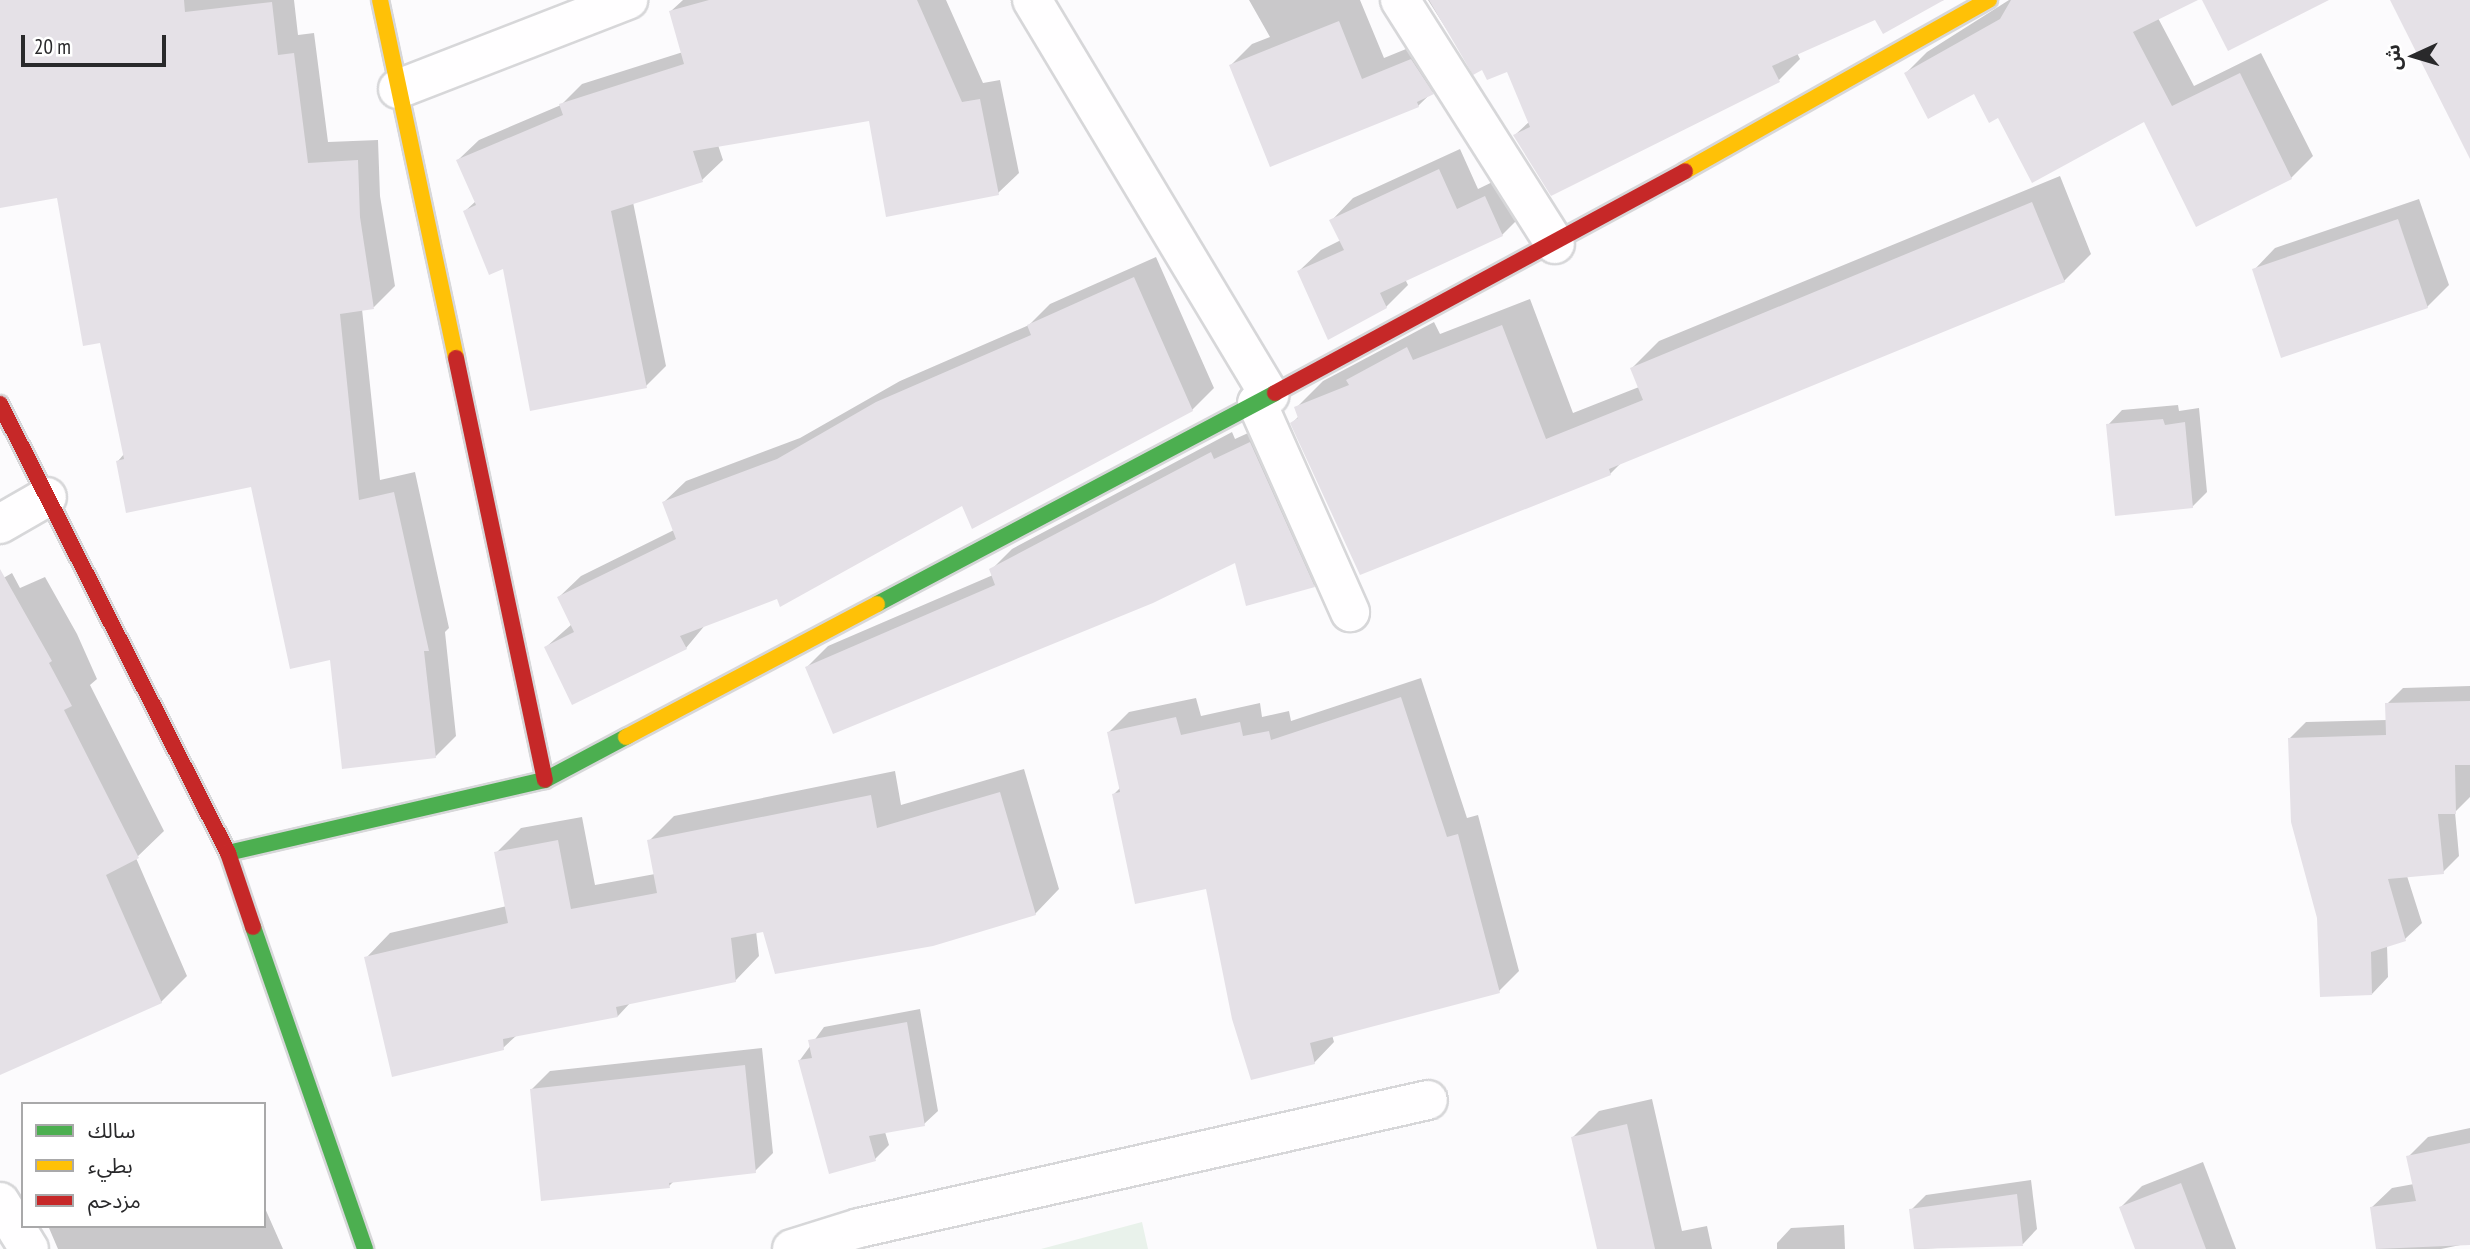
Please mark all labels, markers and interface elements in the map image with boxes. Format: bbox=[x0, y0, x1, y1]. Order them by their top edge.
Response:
scale bar bbox=[24, 21, 170, 65]
north arrow bbox=[2379, 21, 2449, 91]
text: 20 m bbox=[34, 33, 71, 60]
text: ش bbox=[2380, 44, 2406, 71]
legend bbox=[21, 1102, 266, 1228]
text: سالك bbox=[88, 1117, 135, 1144]
text: بطيء bbox=[88, 1152, 133, 1179]
text: مزدحم bbox=[88, 1187, 141, 1214]

